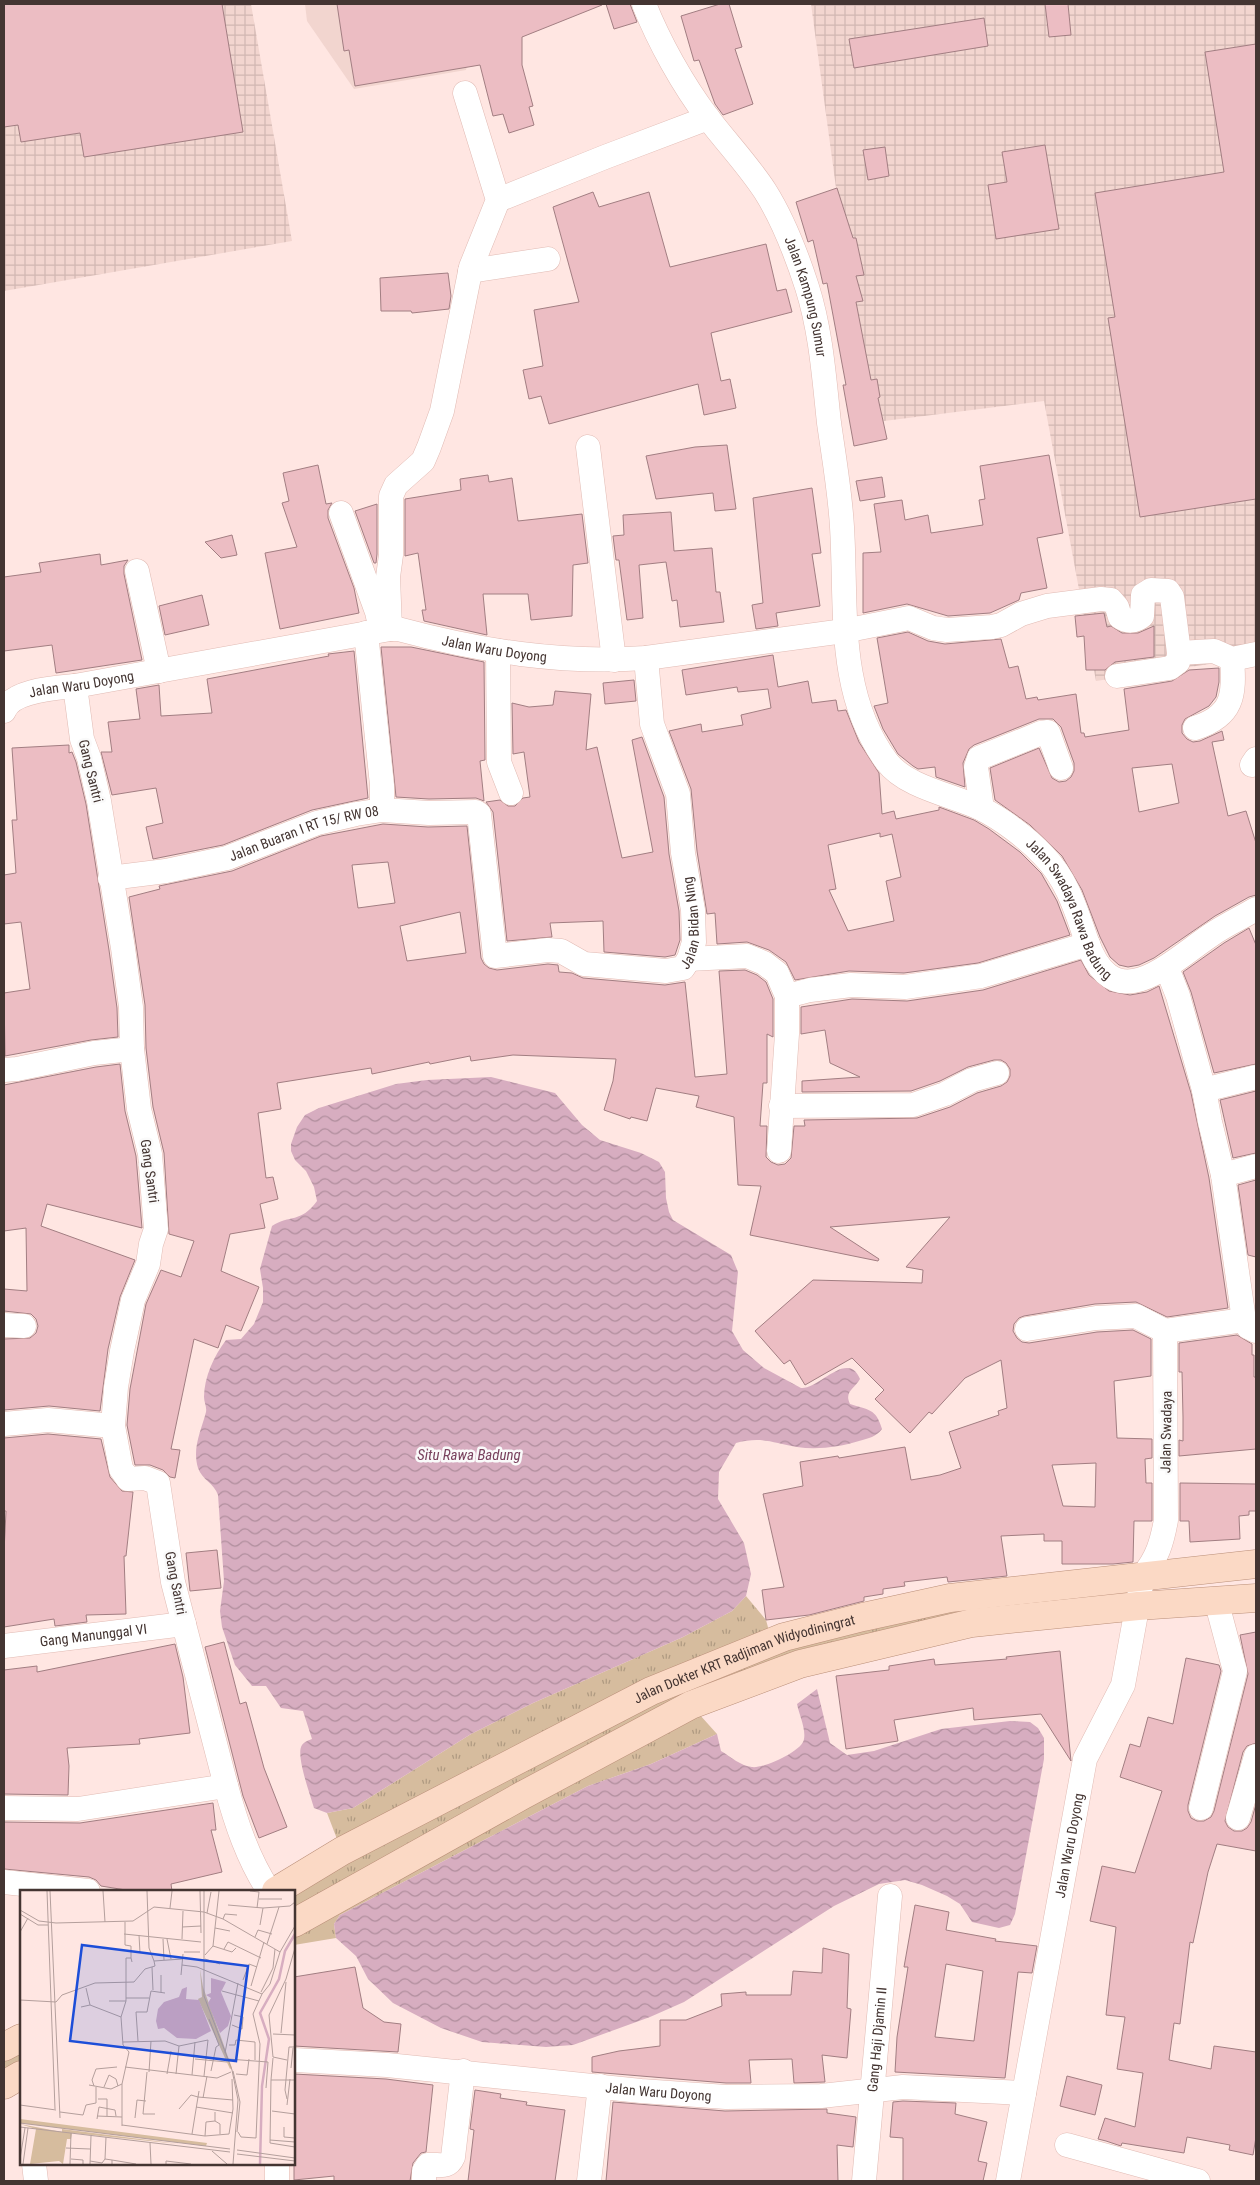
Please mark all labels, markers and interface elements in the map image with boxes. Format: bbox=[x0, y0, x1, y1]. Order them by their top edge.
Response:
street label: Jalan Kampung Sumur bbox=[781, 234, 830, 358]
street label: Jalan Waru Doyong bbox=[440, 632, 548, 665]
street label: Jalan Waru Doyong bbox=[27, 667, 135, 701]
street label: Gang Santri bbox=[75, 738, 107, 804]
street label: Jalan Buaran I RT 15/ RW 08 bbox=[227, 803, 380, 864]
street label: Jalan Swadaya Rawa Badung bbox=[1023, 835, 1115, 983]
street label: Jalan Bidan Ning bbox=[677, 876, 702, 972]
street label: Gang Santri bbox=[138, 1138, 162, 1204]
street label: Jalan Swadaya bbox=[1157, 1391, 1175, 1473]
water label: Situ Rawa Badung bbox=[417, 1446, 521, 1464]
street label: Gang Santri bbox=[162, 1550, 190, 1616]
street label: Jalan Dokter KRT Radjiman Widyodiningrat bbox=[631, 1611, 856, 1707]
street label: Gang Manunggal VI bbox=[39, 1621, 148, 1650]
street label: Jalan Waru Doyong bbox=[1052, 1792, 1087, 1899]
inset map bbox=[20, 1890, 295, 2165]
street label: Gang Haji Djamin II bbox=[864, 1986, 890, 2093]
street label: Jalan Waru Doyong bbox=[605, 2079, 712, 2104]

